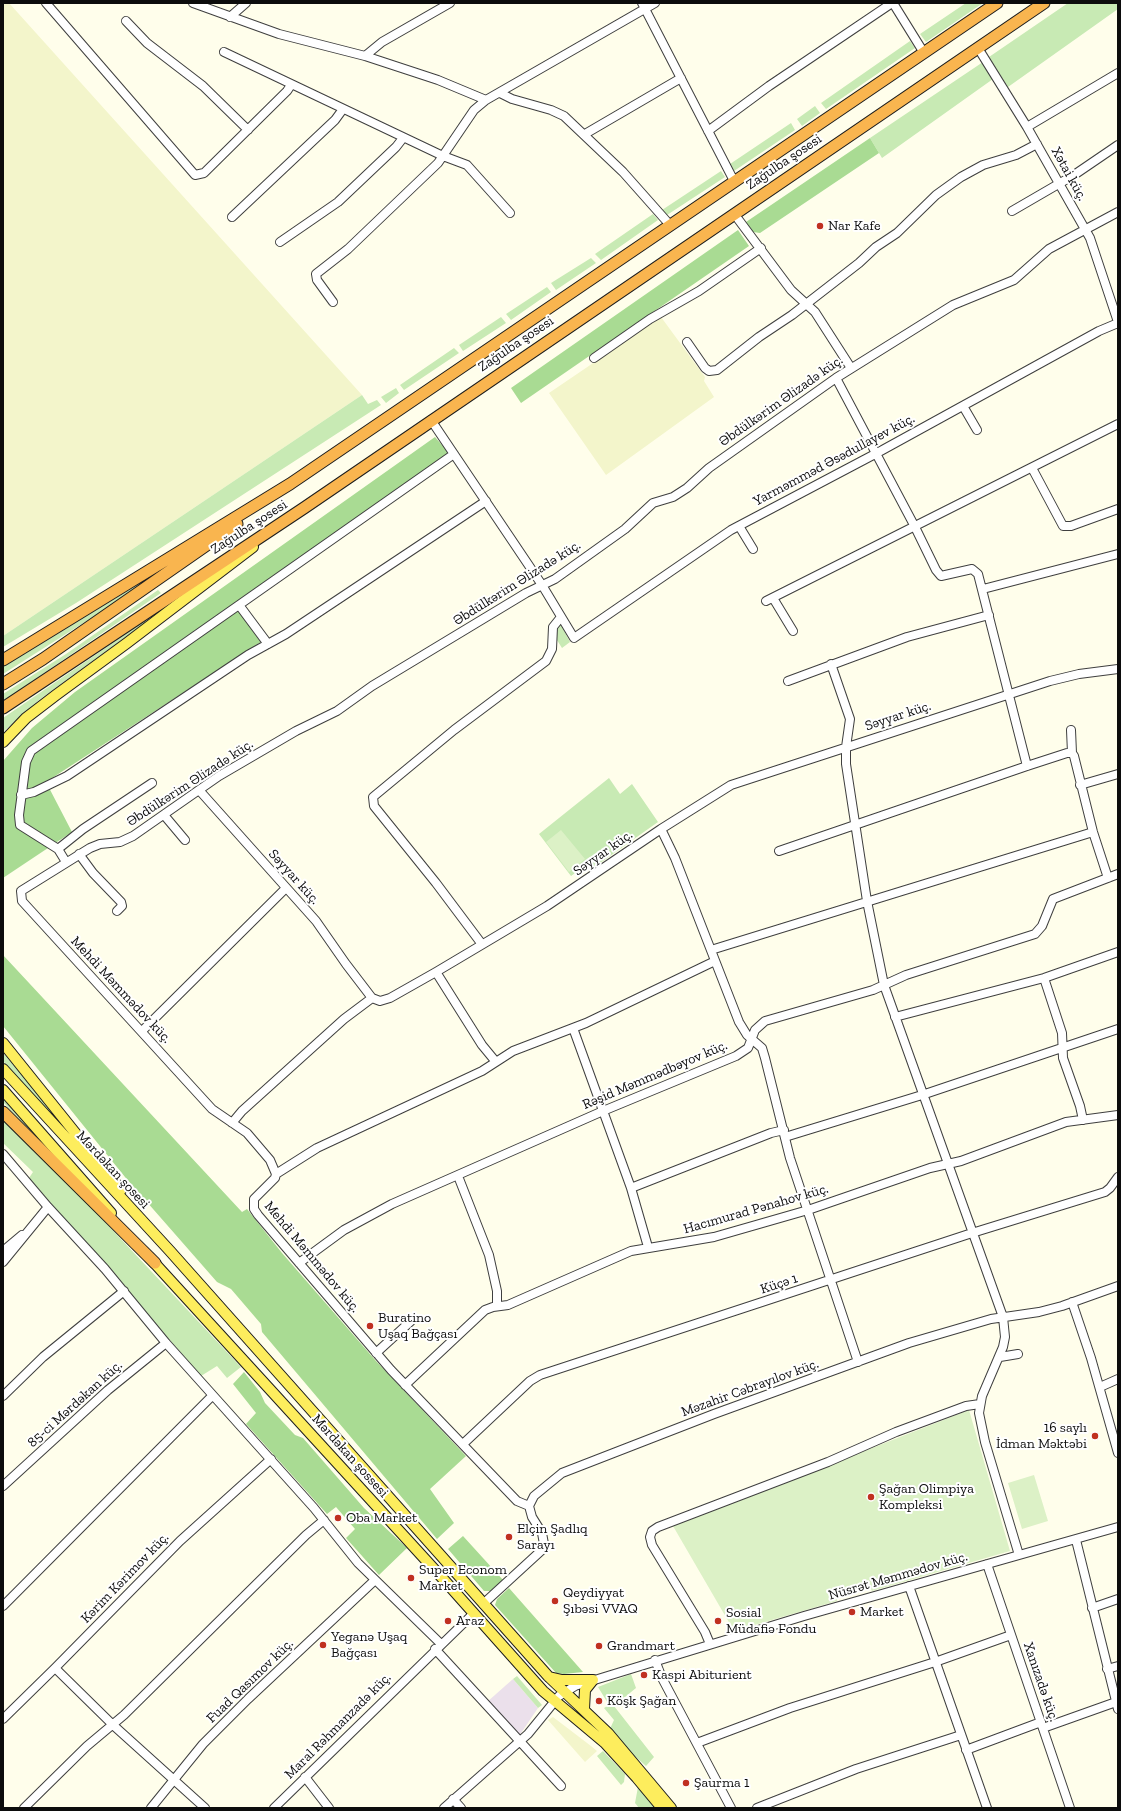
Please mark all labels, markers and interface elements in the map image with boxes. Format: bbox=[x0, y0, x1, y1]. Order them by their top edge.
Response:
street label: Zağulba şosesi bbox=[743, 131, 825, 193]
street label: Xətai küç. bbox=[1047, 144, 1091, 204]
place label: Nar Kafe bbox=[828, 218, 881, 234]
marker: Nar Kafe bbox=[815, 221, 825, 231]
street label: Zağulba şosesi bbox=[475, 313, 557, 375]
street label: Əbdülkərim Əlizadə küç. bbox=[716, 352, 846, 450]
street label: Yarməmməd Əsədullayev küç. bbox=[750, 410, 918, 510]
street label: Zağulba şosesi bbox=[208, 496, 290, 558]
street label: Əbdülkərim Əlizadə küç. bbox=[450, 537, 584, 629]
street label: Səyyar küç. bbox=[863, 697, 933, 735]
street label: Əbdülkərim Əlizadə küç. bbox=[124, 736, 256, 830]
street label: Səyyar küç. bbox=[570, 826, 636, 880]
street label: Səyyar küç. bbox=[265, 846, 323, 908]
street label: Mehdi Məmmədov küç. bbox=[67, 933, 175, 1047]
street label: Rəşid Məmmədbəyov küç. bbox=[580, 1037, 730, 1113]
street label: Mərdəkan şosesi bbox=[73, 1128, 153, 1212]
street label: Hacımurad Pənahov küç. bbox=[682, 1180, 830, 1238]
street label: Mehdi Məmmədov küç. bbox=[261, 1198, 363, 1316]
street label: Küçə 1 bbox=[758, 1270, 800, 1298]
place label: Buratino Uşaq Bağçası bbox=[378, 1310, 457, 1342]
marker: Buratino Uşaq Bağçası bbox=[365, 1321, 375, 1331]
street label: Məzahir Cəbrayılov küç. bbox=[679, 1355, 821, 1421]
street label: 85-ci Mərdəkan küç. bbox=[24, 1357, 126, 1451]
street label: Mərdəkan şossesi bbox=[308, 1411, 392, 1501]
place label: 16 saylı İdman Məktəbi bbox=[996, 1420, 1087, 1452]
marker: 16 saylı İdman Məktəbi bbox=[1090, 1431, 1100, 1441]
place label: Şağan Olimpiya Kompleksi bbox=[879, 1481, 974, 1514]
marker: Şağan Olimpiya Kompleksi bbox=[866, 1492, 876, 1502]
place label: Oba Market bbox=[346, 1510, 417, 1526]
marker: Oba Market bbox=[333, 1513, 343, 1523]
place label: Elçin Şadlıq Sarayı bbox=[517, 1521, 588, 1554]
street label: Kərim Kərimov küç. bbox=[77, 1529, 173, 1627]
marker: Elçin Şadlıq Sarayı bbox=[504, 1532, 514, 1542]
street label: Nüsrət Məmmədov küç. bbox=[827, 1548, 969, 1604]
place label: Super Econom Market bbox=[419, 1562, 507, 1594]
marker: Super Econom Market bbox=[406, 1573, 416, 1583]
place label: Qeydiyyat Şıbəsi VVAQ bbox=[563, 1585, 638, 1618]
marker: Qeydiyyat Şıbəsi VVAQ bbox=[550, 1596, 560, 1606]
place label: Market bbox=[860, 1604, 904, 1620]
place label: Sosial Müdafiə Fondu bbox=[726, 1605, 816, 1638]
marker: Market bbox=[847, 1607, 857, 1617]
place label: Araz bbox=[456, 1613, 484, 1629]
marker: Araz bbox=[443, 1616, 453, 1626]
marker: Sosial Müdafiə Fondu bbox=[713, 1616, 723, 1626]
place label: Yeganə Uşaq Bağçası bbox=[331, 1629, 407, 1662]
street label: Fuad Qasımov küç. bbox=[203, 1635, 297, 1727]
place label: Grandmart bbox=[607, 1638, 675, 1654]
marker: Yeganə Uşaq Bağçası bbox=[318, 1640, 328, 1650]
street label: Xanızadə küç. bbox=[1020, 1640, 1062, 1724]
marker: Grandmart bbox=[594, 1641, 604, 1651]
place label: Kaspi Abiturient bbox=[652, 1667, 752, 1683]
street label: Maral Rəhmanzadə küç. bbox=[281, 1669, 395, 1783]
marker: Kaspi Abiturient bbox=[639, 1670, 649, 1680]
place label: Köşk Şağan bbox=[607, 1693, 676, 1709]
marker: Köşk Şağan bbox=[594, 1696, 604, 1706]
place label: Şaurma 1 bbox=[694, 1775, 749, 1791]
marker: Şaurma 1 bbox=[681, 1778, 691, 1788]

